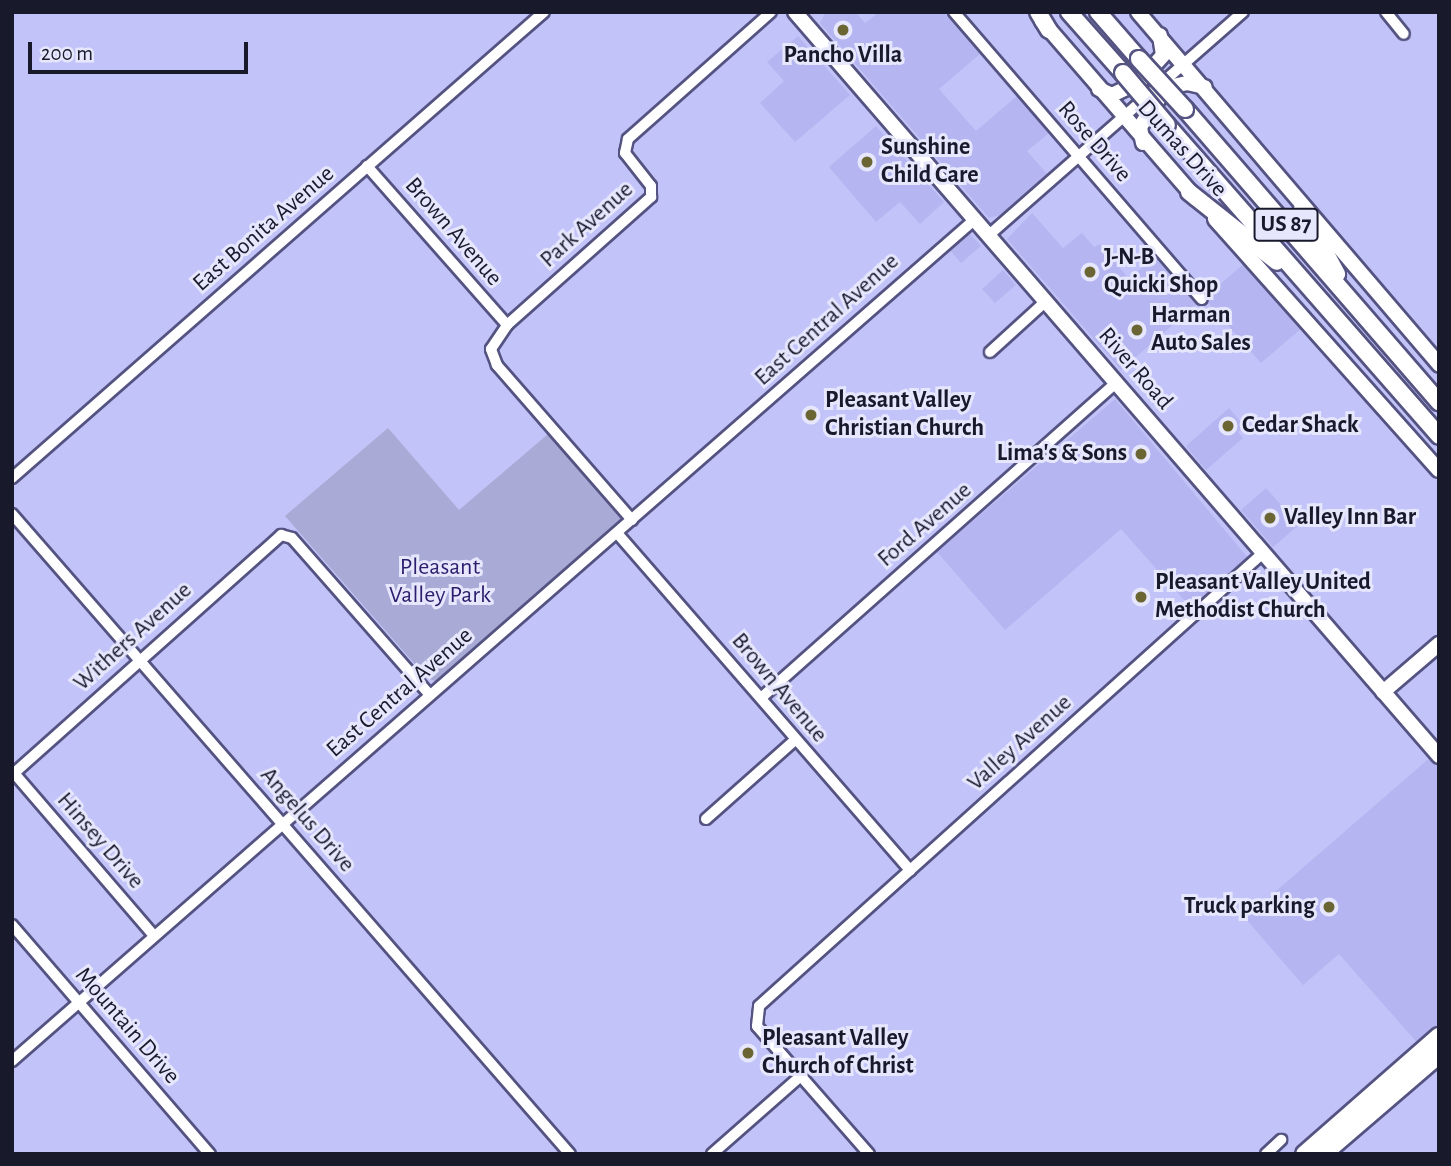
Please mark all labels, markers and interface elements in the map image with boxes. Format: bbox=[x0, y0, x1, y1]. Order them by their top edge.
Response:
marker: Pancho Villa bbox=[835, 22, 851, 38]
scale bar bbox=[32, 28, 252, 72]
place label: Pancho Villa bbox=[784, 42, 902, 70]
text: 200 m bbox=[41, 43, 93, 64]
street label: Dumas Drive bbox=[1131, 95, 1233, 203]
street label: Rose Drive bbox=[1051, 96, 1137, 188]
place label: Sunshine Child Care bbox=[881, 134, 979, 190]
marker: Sunshine Child Care bbox=[859, 154, 875, 170]
street label: East Bonita Avenue bbox=[187, 160, 341, 298]
street label: Brown Avenue bbox=[398, 172, 508, 292]
street label: Park Avenue bbox=[535, 176, 639, 274]
road number: US 87 bbox=[1253, 206, 1319, 244]
place label: J-N-B Quicki Shop bbox=[1104, 244, 1218, 300]
street label: East Central Avenue bbox=[749, 248, 905, 392]
marker: J-N-B Quicki Shop bbox=[1082, 264, 1098, 280]
place label: Harman Auto Sales bbox=[1151, 302, 1251, 358]
street label: River Road bbox=[1092, 322, 1178, 416]
marker: Harman Auto Sales bbox=[1129, 322, 1145, 338]
place label: Pleasant Valley Christian Church bbox=[825, 387, 984, 443]
marker: Pleasant Valley Christian Church bbox=[803, 407, 819, 423]
place label: Cedar Shack bbox=[1242, 412, 1359, 440]
marker: Cedar Shack bbox=[1220, 418, 1236, 434]
place label: Lima's & Sons bbox=[997, 440, 1127, 468]
marker: Lima's & Sons bbox=[1133, 446, 1149, 462]
street label: Ford Avenue bbox=[872, 476, 978, 574]
place label: Valley Inn Bar bbox=[1284, 504, 1416, 532]
marker: Valley Inn Bar bbox=[1262, 510, 1278, 526]
park label: Pleasant Valley Park bbox=[389, 554, 491, 610]
place label: Pleasant Valley United Methodist Church bbox=[1155, 569, 1371, 625]
street label: Withers Avenue bbox=[68, 576, 198, 698]
marker: Pleasant Valley United Methodist Church bbox=[1133, 589, 1149, 605]
street label: East Central Avenue bbox=[321, 622, 479, 764]
street label: Brown Avenue bbox=[725, 627, 833, 749]
street label: Valley Avenue bbox=[962, 689, 1078, 797]
street label: Angelus Drive bbox=[254, 762, 360, 878]
street label: Hinsey Drive bbox=[50, 787, 150, 895]
place label: Truck parking bbox=[1184, 893, 1315, 921]
marker: Truck parking bbox=[1321, 899, 1337, 915]
street label: Mountain Drive bbox=[68, 962, 186, 1090]
place label: Pleasant Valley Church of Christ bbox=[762, 1025, 914, 1081]
marker: Pleasant Valley Church of Christ bbox=[740, 1045, 756, 1061]

